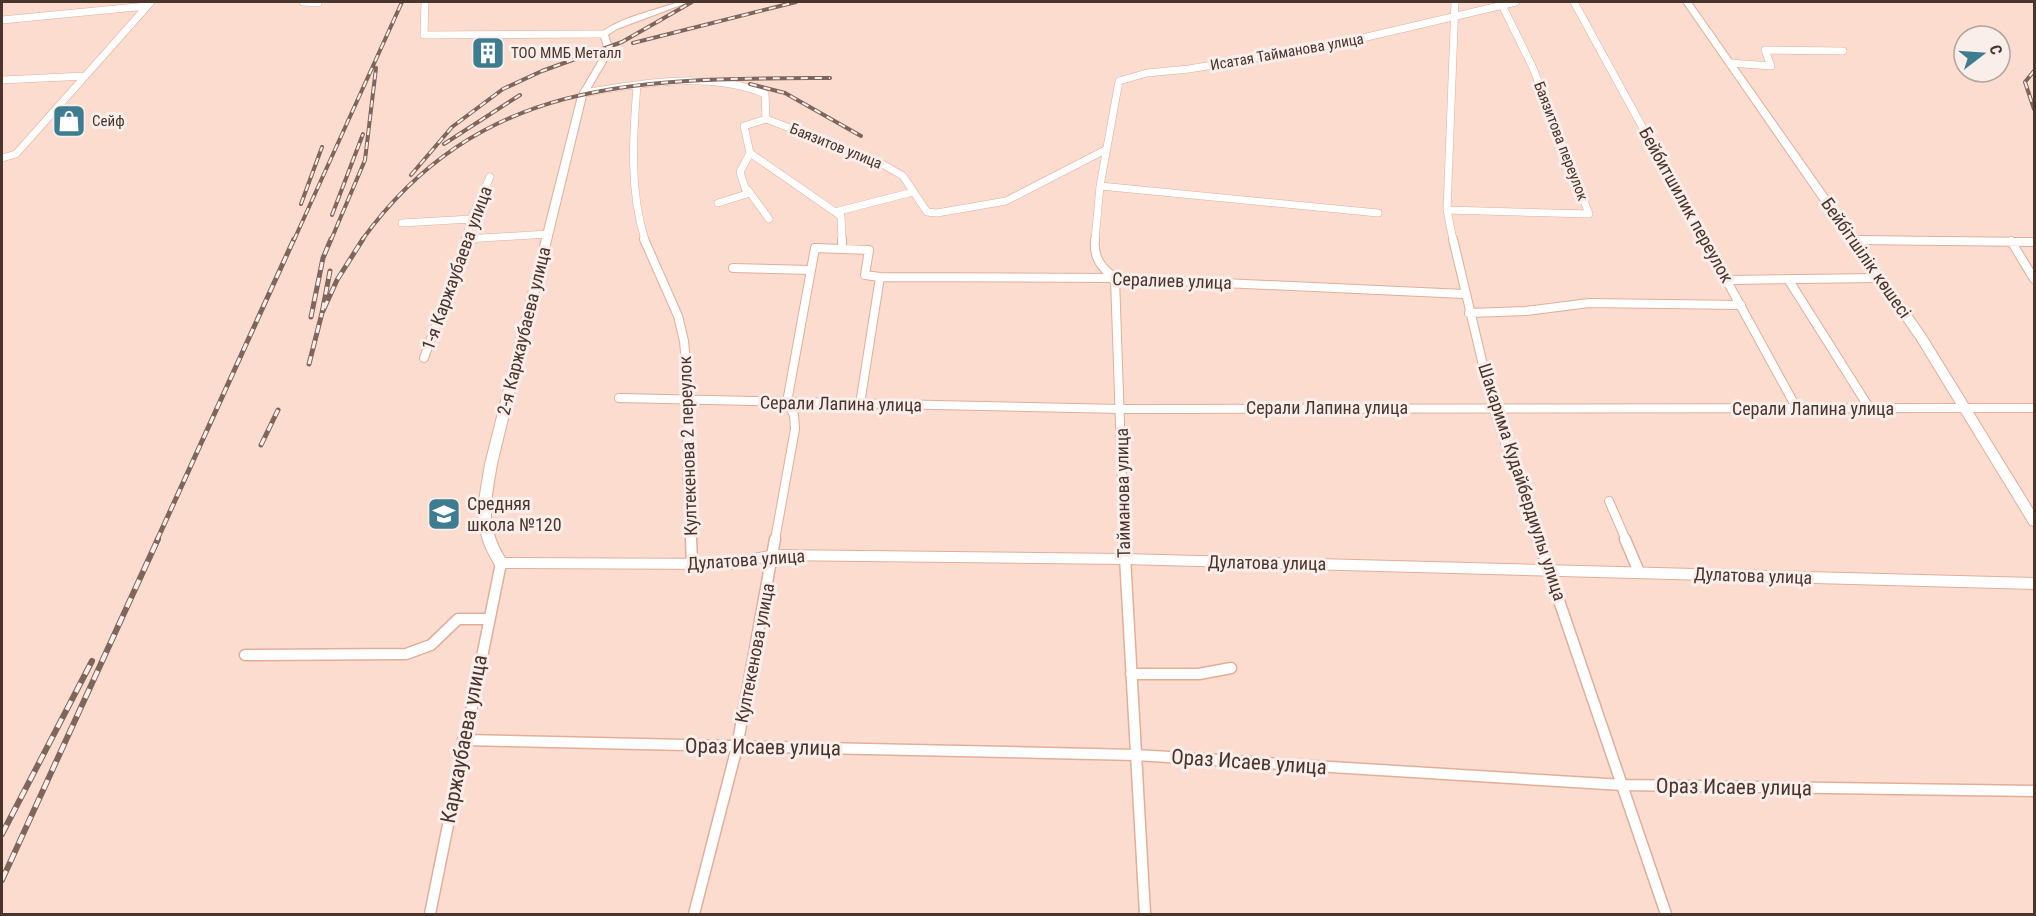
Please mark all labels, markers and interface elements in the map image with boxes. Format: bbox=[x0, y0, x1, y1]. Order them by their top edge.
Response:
north arrow bbox=[1952, 24, 2012, 84]
street label: Исатая Тайманова улица bbox=[1209, 30, 1365, 74]
building icon: ТОО ММБ Металл bbox=[470, 35, 506, 71]
text: С bbox=[1985, 43, 2006, 57]
place label: ТОО ММБ Металл bbox=[511, 44, 621, 62]
street label: Баязитова переулок bbox=[1530, 79, 1592, 203]
shop icon: Сейф bbox=[51, 103, 87, 139]
place label: Сейф bbox=[92, 112, 125, 130]
street label: Баязитов улица bbox=[787, 119, 885, 173]
street label: Бейбитшилик переулок bbox=[1635, 123, 1738, 287]
street label: 1-я Каржаубаева улица bbox=[417, 183, 496, 353]
street label: Бейбітшілік көшесі bbox=[1817, 194, 1916, 322]
street label: 2-я Каржаубаева улица bbox=[492, 245, 555, 417]
street label: Сералиев улица bbox=[1112, 268, 1232, 293]
street label: Култекенова 2 переулок bbox=[674, 355, 701, 536]
street label: Шакарима Кудайбердиулы улица bbox=[1474, 361, 1571, 603]
street label: Серали Лапина улица bbox=[760, 392, 922, 415]
street label: Серали Лапина улица bbox=[1246, 397, 1408, 418]
street label: Серали Лапина улица bbox=[1732, 398, 1894, 419]
street label: Тайманова улица bbox=[1111, 428, 1134, 558]
place label: Средняя школа №120 bbox=[467, 493, 562, 535]
school or university icon: Средняя школа №120 bbox=[426, 496, 462, 532]
street label: Дулатова улица bbox=[686, 545, 806, 574]
street label: Дулатова улица bbox=[1208, 551, 1326, 574]
street label: Дулатова улица bbox=[1693, 563, 1813, 588]
street label: Култекенова улица bbox=[731, 581, 778, 725]
street label: Каржаубаева улица bbox=[436, 653, 492, 825]
street label: Ораз Исаев улица bbox=[685, 734, 841, 760]
street label: Ораз Исаев улица bbox=[1170, 745, 1328, 779]
street label: Ораз Исаев улица bbox=[1656, 774, 1812, 800]

